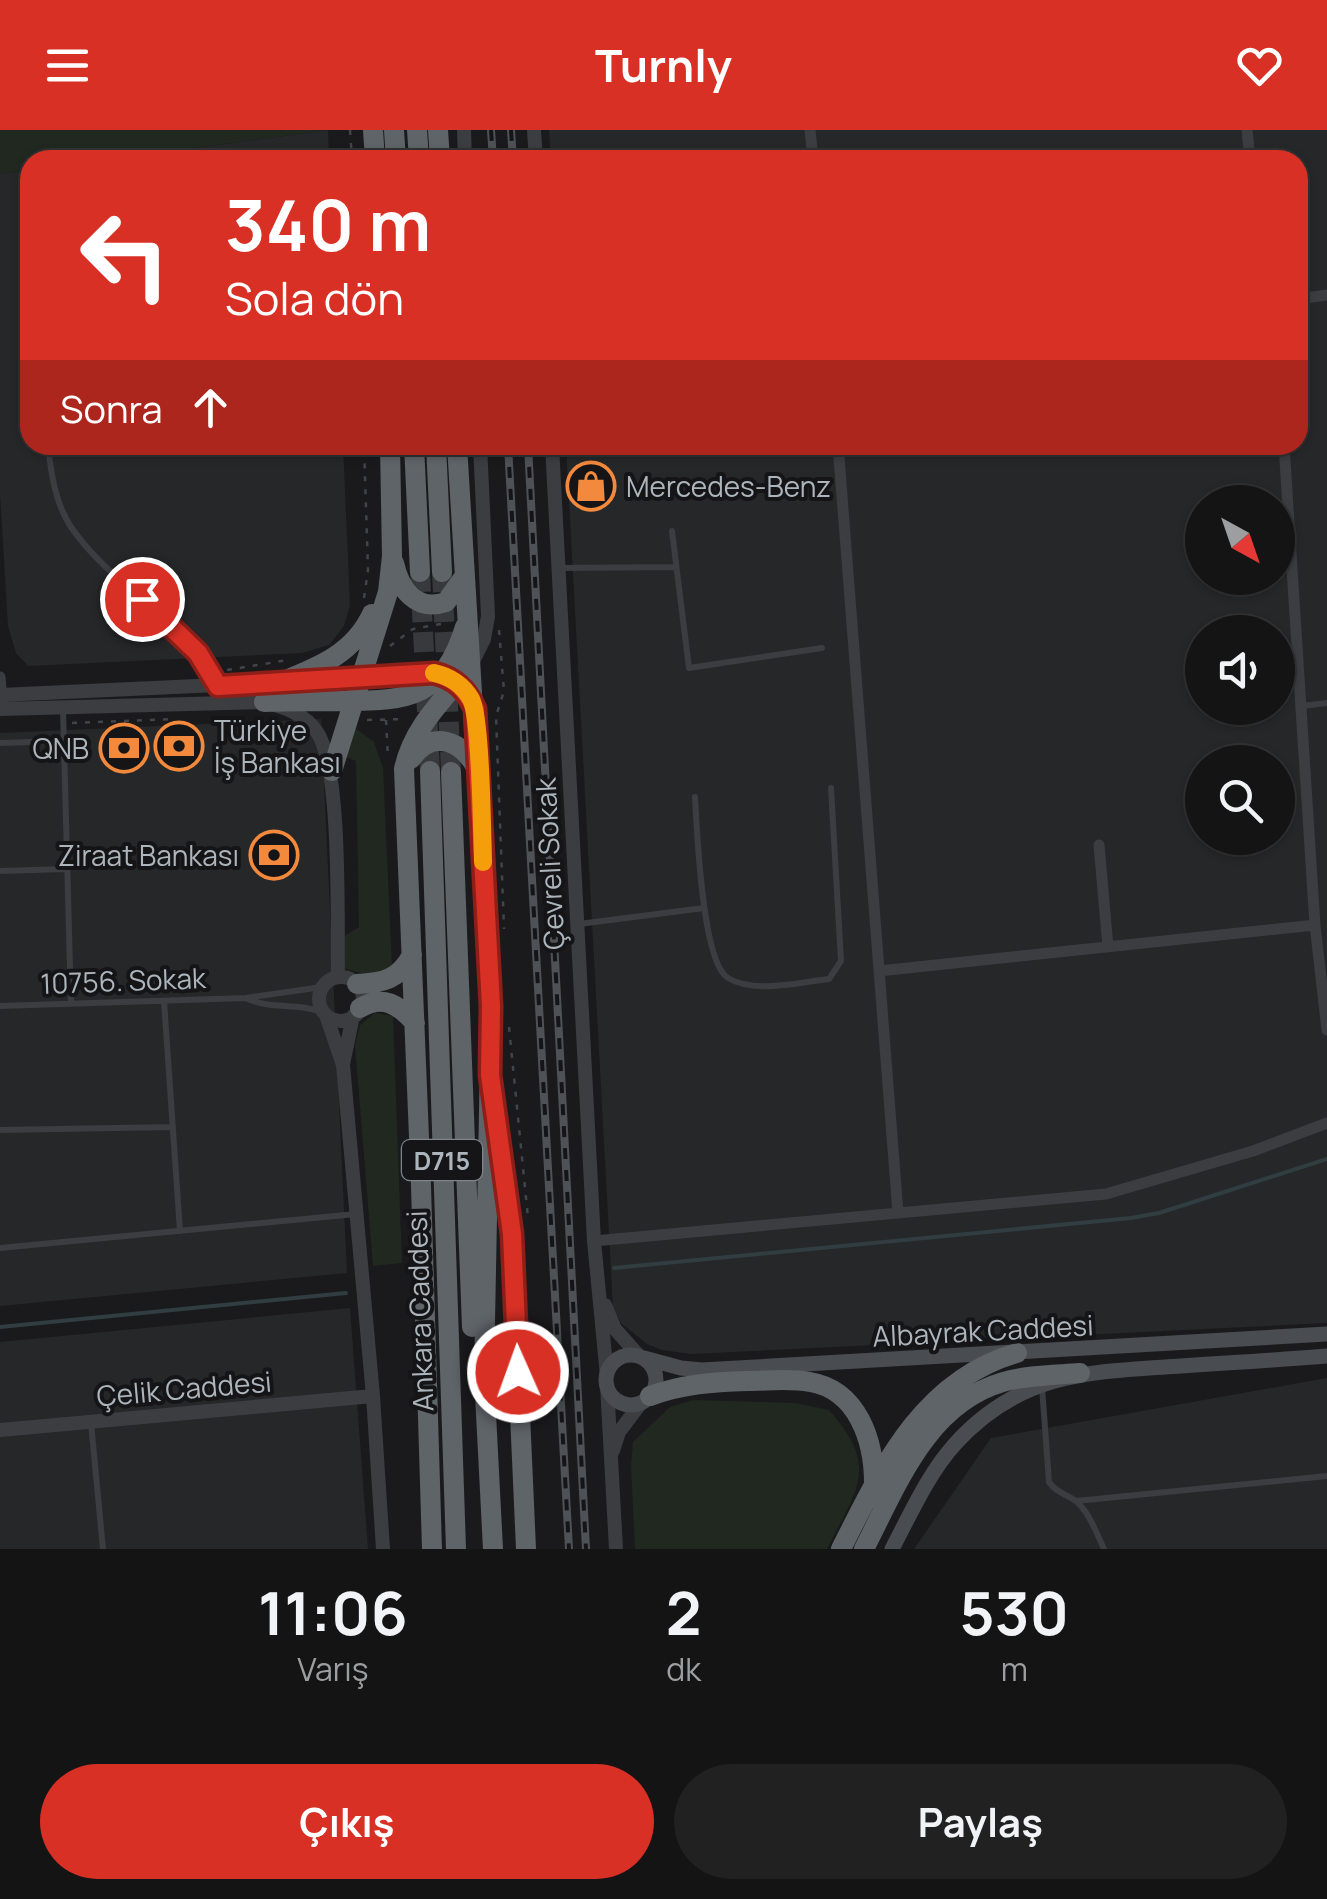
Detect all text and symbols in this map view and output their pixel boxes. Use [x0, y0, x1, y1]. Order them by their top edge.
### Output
text: Turnly [595, 34, 732, 96]
icon: menu [40, 38, 95, 93]
icon: heart [1232, 38, 1287, 93]
text: 340 m [225, 176, 431, 272]
icon: left [60, 190, 190, 320]
text: Sola dön [225, 267, 404, 329]
icon: ahead [183, 380, 238, 435]
text: Sonra [60, 382, 163, 434]
shop icon: Mercedes-Benz [565, 460, 617, 512]
place label: Mercedes-Benz [626, 467, 831, 505]
north arrow [1185, 485, 1295, 595]
map controls [1185, 485, 1295, 855]
pin [100, 557, 185, 642]
icon: arrive [115, 572, 170, 627]
button: sound [1185, 615, 1295, 725]
place label: Türkiye İş Bankası [214, 711, 341, 781]
bank icon: Türkiye İş Bankası [153, 720, 205, 772]
bank icon: QNB [98, 722, 150, 774]
place label: QNB [32, 729, 89, 767]
button: search [1185, 745, 1295, 855]
street label: Çevreli Sokak [525, 776, 572, 951]
bank icon: Ziraat Bankası [248, 829, 300, 881]
place label: Ziraat Bankası [58, 836, 239, 874]
street label: 10756. Sokak [40, 958, 207, 1002]
road number: D715 [402, 1140, 482, 1180]
street label: Ankara Caddesi [397, 1210, 441, 1412]
street label: Albayrak Caddesi [872, 1305, 1094, 1355]
position arrow [466, 1320, 570, 1424]
street label: Çelik Caddesi [95, 1361, 273, 1415]
text: 11:06 [258, 1571, 408, 1653]
text: 2 [666, 1571, 702, 1653]
text: 530 [959, 1571, 1069, 1653]
text: Varış [297, 1647, 369, 1691]
text: dk [666, 1647, 701, 1691]
text: m [1001, 1647, 1028, 1691]
button: Çıkış [40, 1764, 654, 1879]
button: Paylaş [674, 1764, 1287, 1879]

